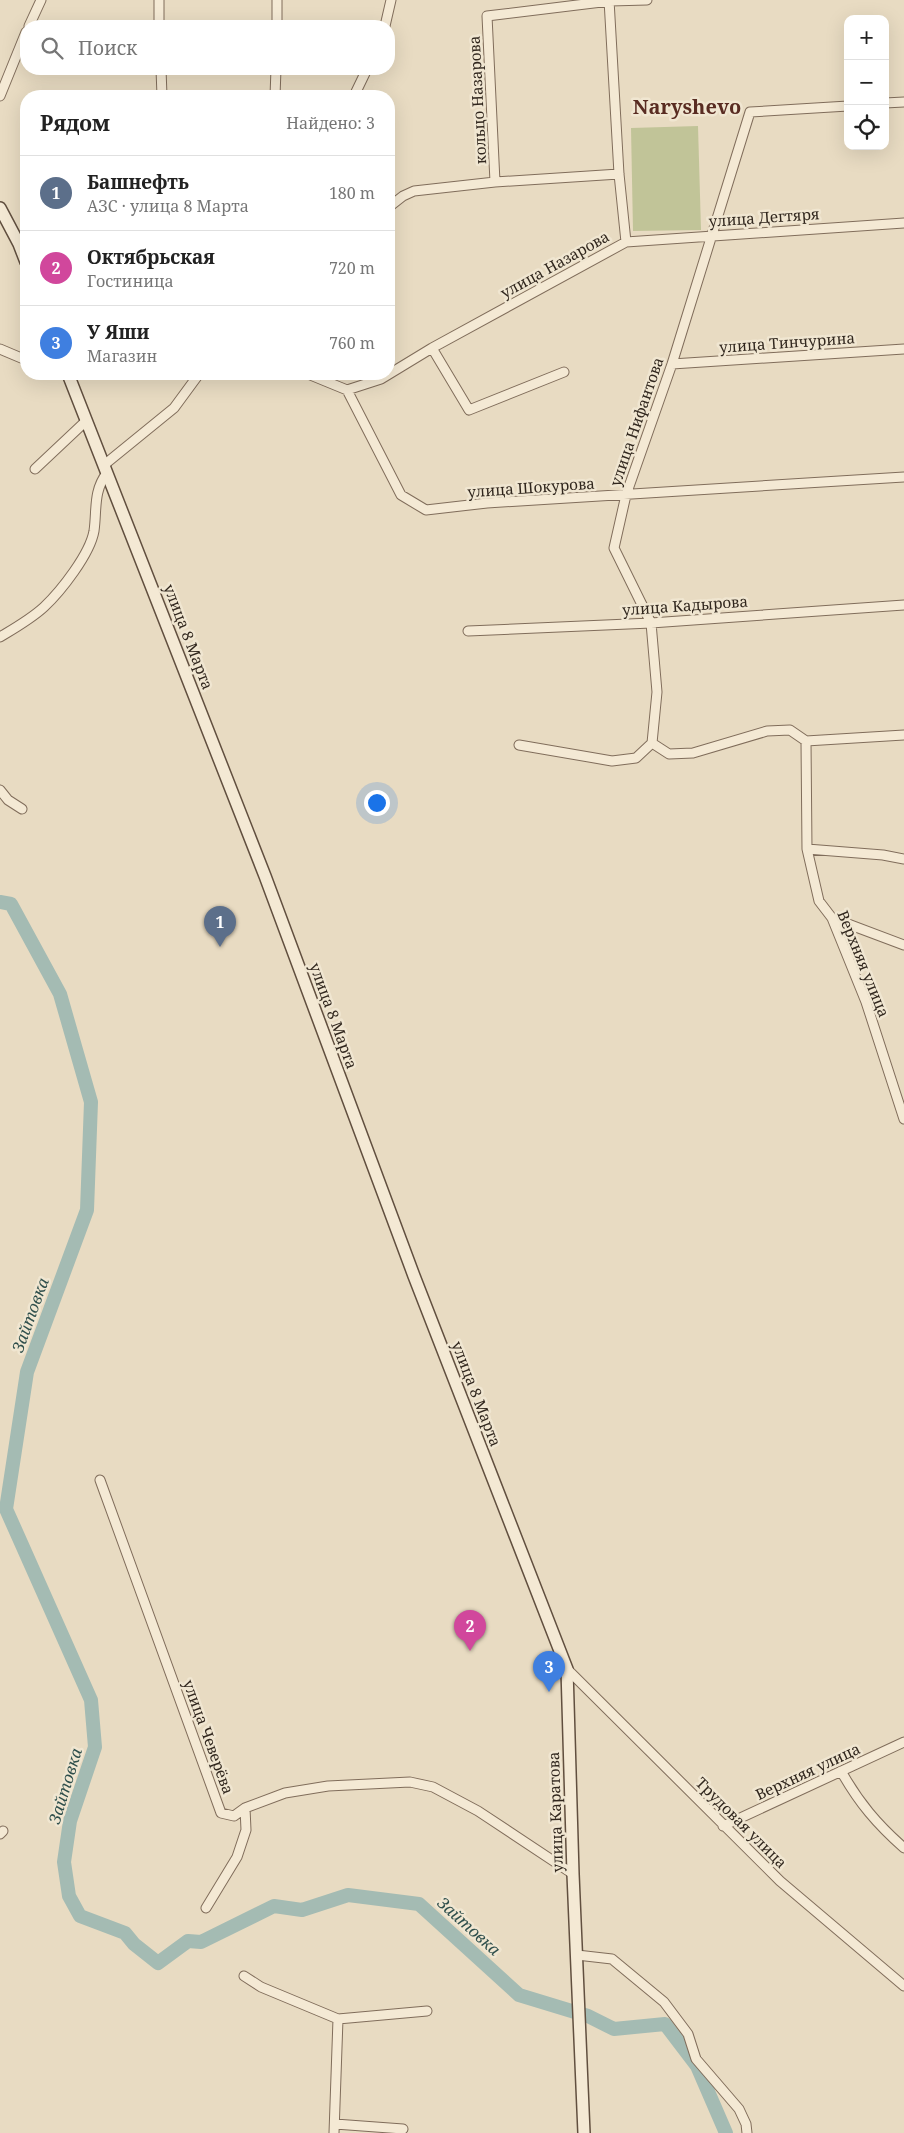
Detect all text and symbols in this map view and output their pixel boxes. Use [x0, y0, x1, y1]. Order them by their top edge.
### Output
map controls [844, 15, 889, 150]
button: + [844, 15, 889, 60]
search box [20, 20, 395, 75]
icon: search [38, 34, 66, 62]
text: Поиск [78, 35, 137, 61]
street label: кольцо Назарова [464, 35, 490, 165]
button: − [844, 60, 889, 105]
district label: Naryshevo [633, 93, 741, 120]
button: locate [844, 105, 889, 150]
text: Рядом [40, 109, 110, 137]
text: Найдено: 3 [286, 112, 375, 134]
text: Башнефть [87, 169, 189, 195]
text: 1 [51, 182, 61, 204]
text: 180 m [329, 182, 375, 204]
text: АЗС · улица 8 Марта [87, 195, 249, 217]
street label: улица Дегтяря [708, 203, 820, 231]
street label: улица Назарова [497, 226, 612, 302]
text: Октябрьская [87, 244, 215, 270]
text: 2 [51, 257, 61, 279]
text: 720 m [329, 257, 375, 279]
text: Гостиница [87, 270, 174, 292]
text: У Яши [87, 319, 149, 345]
street label: улица Тинчурина [718, 327, 855, 357]
text: 3 [51, 332, 61, 354]
text: 760 m [329, 332, 375, 354]
text: Магазин [87, 345, 157, 367]
street label: улица Нифантова [605, 354, 668, 489]
street label: улица Шокурова [467, 473, 595, 501]
street label: улица 8 Марта [160, 581, 218, 692]
street label: улица Кадырова [621, 591, 748, 619]
your location [364, 790, 390, 816]
pin: 1 [204, 906, 236, 947]
street label: Верхняя улица [833, 907, 894, 1020]
street label: улица 8 Марта [305, 960, 362, 1071]
water label: Зайтовка [6, 1274, 54, 1356]
street label: улица 8 Марта [448, 1338, 506, 1449]
pin: 2 [454, 1610, 486, 1651]
pin: 3 [533, 1651, 565, 1692]
street label: улица Чеверёва [179, 1677, 239, 1797]
street label: Верхняя улица [752, 1738, 863, 1804]
water label: Зайтовка [43, 1745, 87, 1827]
street label: улица Каратова [543, 1751, 567, 1873]
street label: Трудовая улица [692, 1772, 792, 1872]
water label: Зайтовка [433, 1892, 505, 1960]

